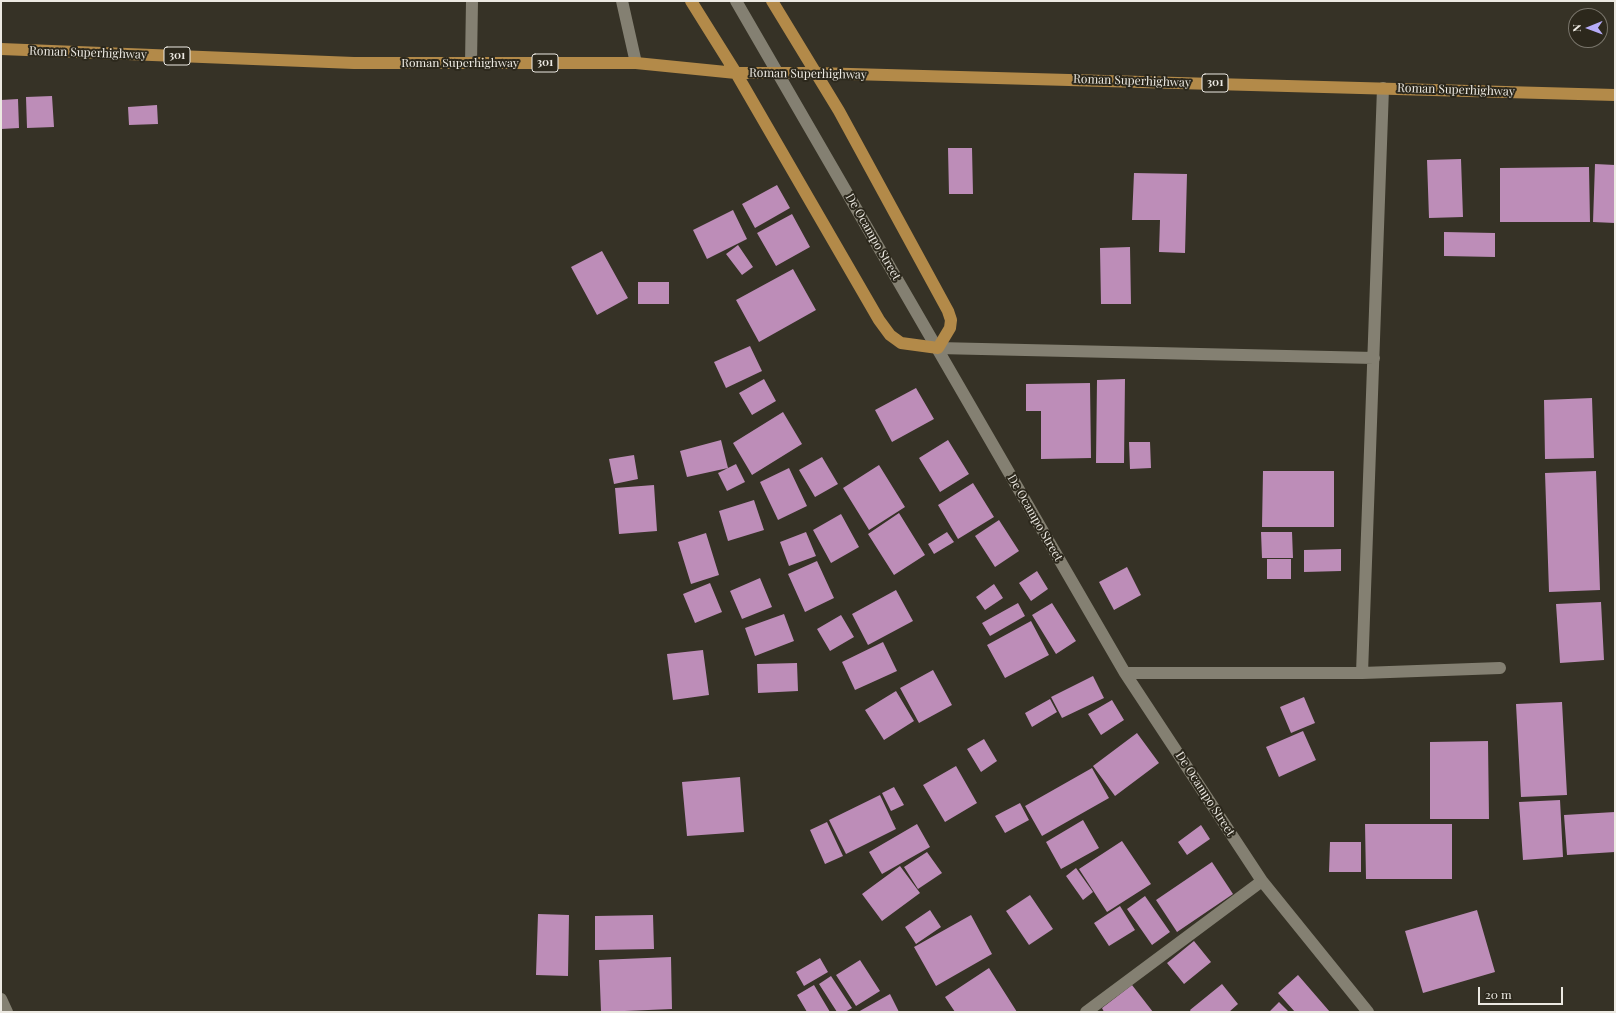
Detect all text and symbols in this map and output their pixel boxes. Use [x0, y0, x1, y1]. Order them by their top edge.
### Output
north arrow [1568, 8, 1608, 48]
text: N [1569, 24, 1584, 32]
street label: Roman Superhighway [29, 44, 147, 62]
road number: 301 [164, 47, 190, 65]
road number: 301 [532, 54, 558, 72]
street label: Roman Superhighway [401, 56, 519, 70]
street label: Roman Superhighway [749, 66, 867, 82]
street label: Roman Superhighway [1073, 72, 1191, 90]
road number: 301 [1202, 74, 1228, 92]
street label: Roman Superhighway [1397, 81, 1515, 99]
street label: De Ocampo Street [842, 191, 904, 283]
street label: De Ocampo Street [1004, 472, 1066, 564]
street label: De Ocampo Street [1172, 749, 1238, 839]
scale bar [1480, 979, 1565, 1005]
text: 20 m [1485, 986, 1512, 1002]

